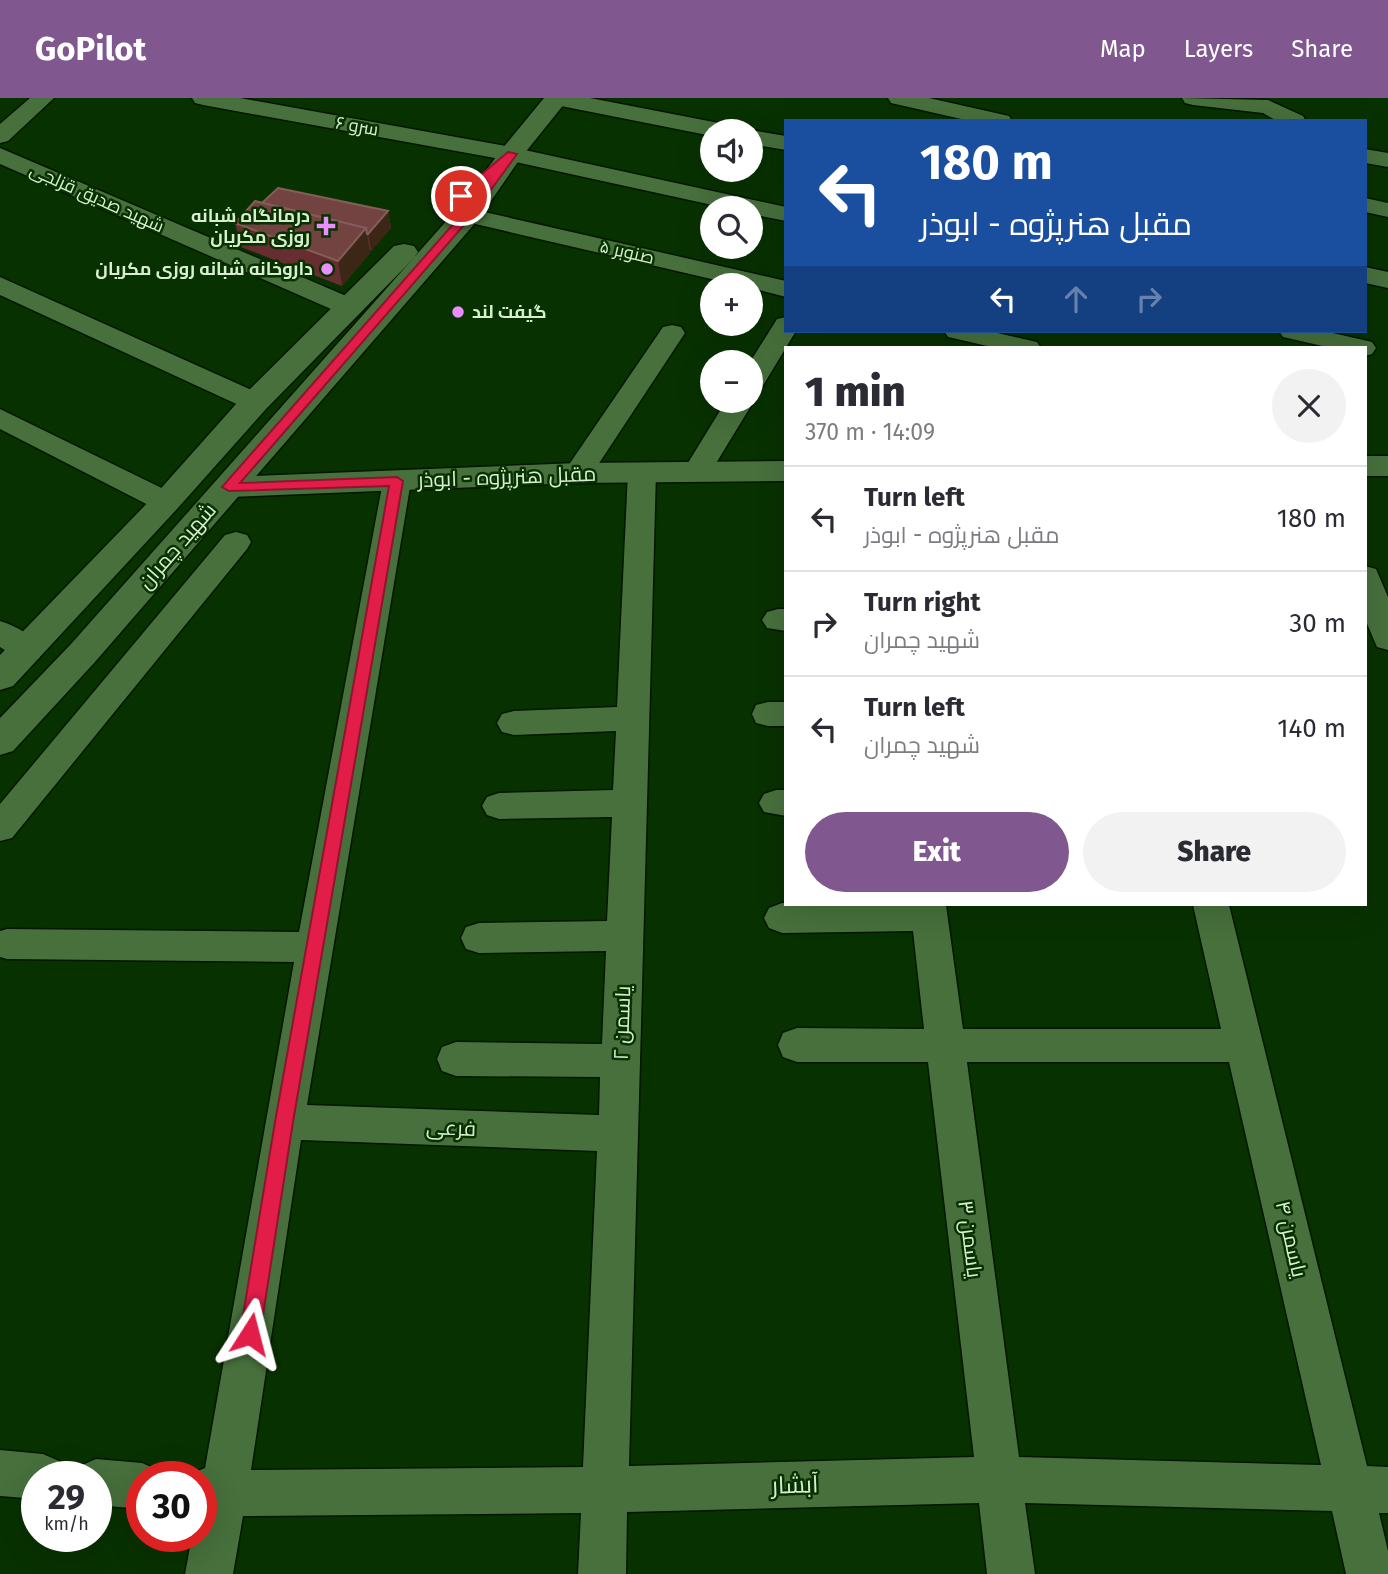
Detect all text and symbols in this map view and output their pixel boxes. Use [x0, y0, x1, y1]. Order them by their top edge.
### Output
text: GoPilot [35, 29, 146, 69]
text: Map [1100, 35, 1146, 63]
text: Layers [1184, 35, 1253, 63]
text: Share [1291, 35, 1353, 63]
street label: سرو ۶ [334, 111, 380, 141]
map controls [700, 119, 763, 413]
button: sound [700, 119, 763, 182]
text: 180 m [920, 133, 1053, 192]
icon: left [805, 147, 896, 238]
street label: شهید صدیق قزلجی [26, 159, 168, 238]
pin [431, 166, 491, 226]
icon: arrive [442, 177, 480, 215]
button: search [700, 196, 763, 259]
place label: درمانگاه شبانه روزی مکریان [191, 205, 310, 248]
text: مقبل هنرپژوه - ابوذر [920, 205, 1192, 243]
marker: درمانگاه شبانه روزی مکریان [316, 216, 336, 236]
street label: صنوبر ۵ [598, 235, 656, 269]
place label: داروخانه شبانه روزی مکریان [95, 258, 313, 280]
marker: داروخانه شبانه روزی مکریان [319, 261, 335, 277]
button: + [700, 273, 763, 336]
icon: left [984, 280, 1022, 318]
icon: ahead [1057, 280, 1095, 318]
icon: right [1130, 280, 1168, 318]
place label: گیفت لند [472, 301, 547, 323]
marker: گیفت لند [450, 304, 466, 320]
button: − [700, 350, 763, 413]
text: 1 min [805, 367, 906, 417]
button: close [1272, 369, 1346, 443]
text: 370 m · 14:09 [805, 418, 935, 446]
street label: مقبل هنرپژوه - ابوذر [416, 461, 597, 494]
text: Turn left [864, 482, 965, 513]
street label: شهید چمران [132, 497, 222, 595]
icon: left [805, 500, 843, 538]
text: 180 m [1277, 503, 1346, 534]
text: مقبل هنرپژوه - ابوذر [864, 521, 1059, 549]
text: Turn right [864, 587, 981, 618]
icon: right [805, 605, 843, 643]
text: 30 m [1289, 608, 1346, 639]
text: شهید چمران [864, 626, 980, 654]
text: Turn left [864, 692, 965, 723]
icon: left [805, 710, 843, 748]
text: 140 m [1277, 713, 1346, 744]
text: شهید چمران [864, 731, 980, 759]
button: Exit [805, 812, 1069, 892]
button: Share [1083, 812, 1346, 892]
street label: یاسمن ۲ [608, 985, 636, 1061]
street label: فرعی [426, 1114, 476, 1142]
street label: یاسمن ۴ [1270, 1198, 1312, 1280]
street label: یاسمن ۳ [952, 1199, 988, 1280]
position arrow [213, 1297, 287, 1371]
speed limit sign: 30 [126, 1461, 217, 1552]
street label: آبشار [769, 1470, 819, 1500]
text: 29 [48, 1476, 85, 1518]
text: km/h [44, 1513, 89, 1535]

